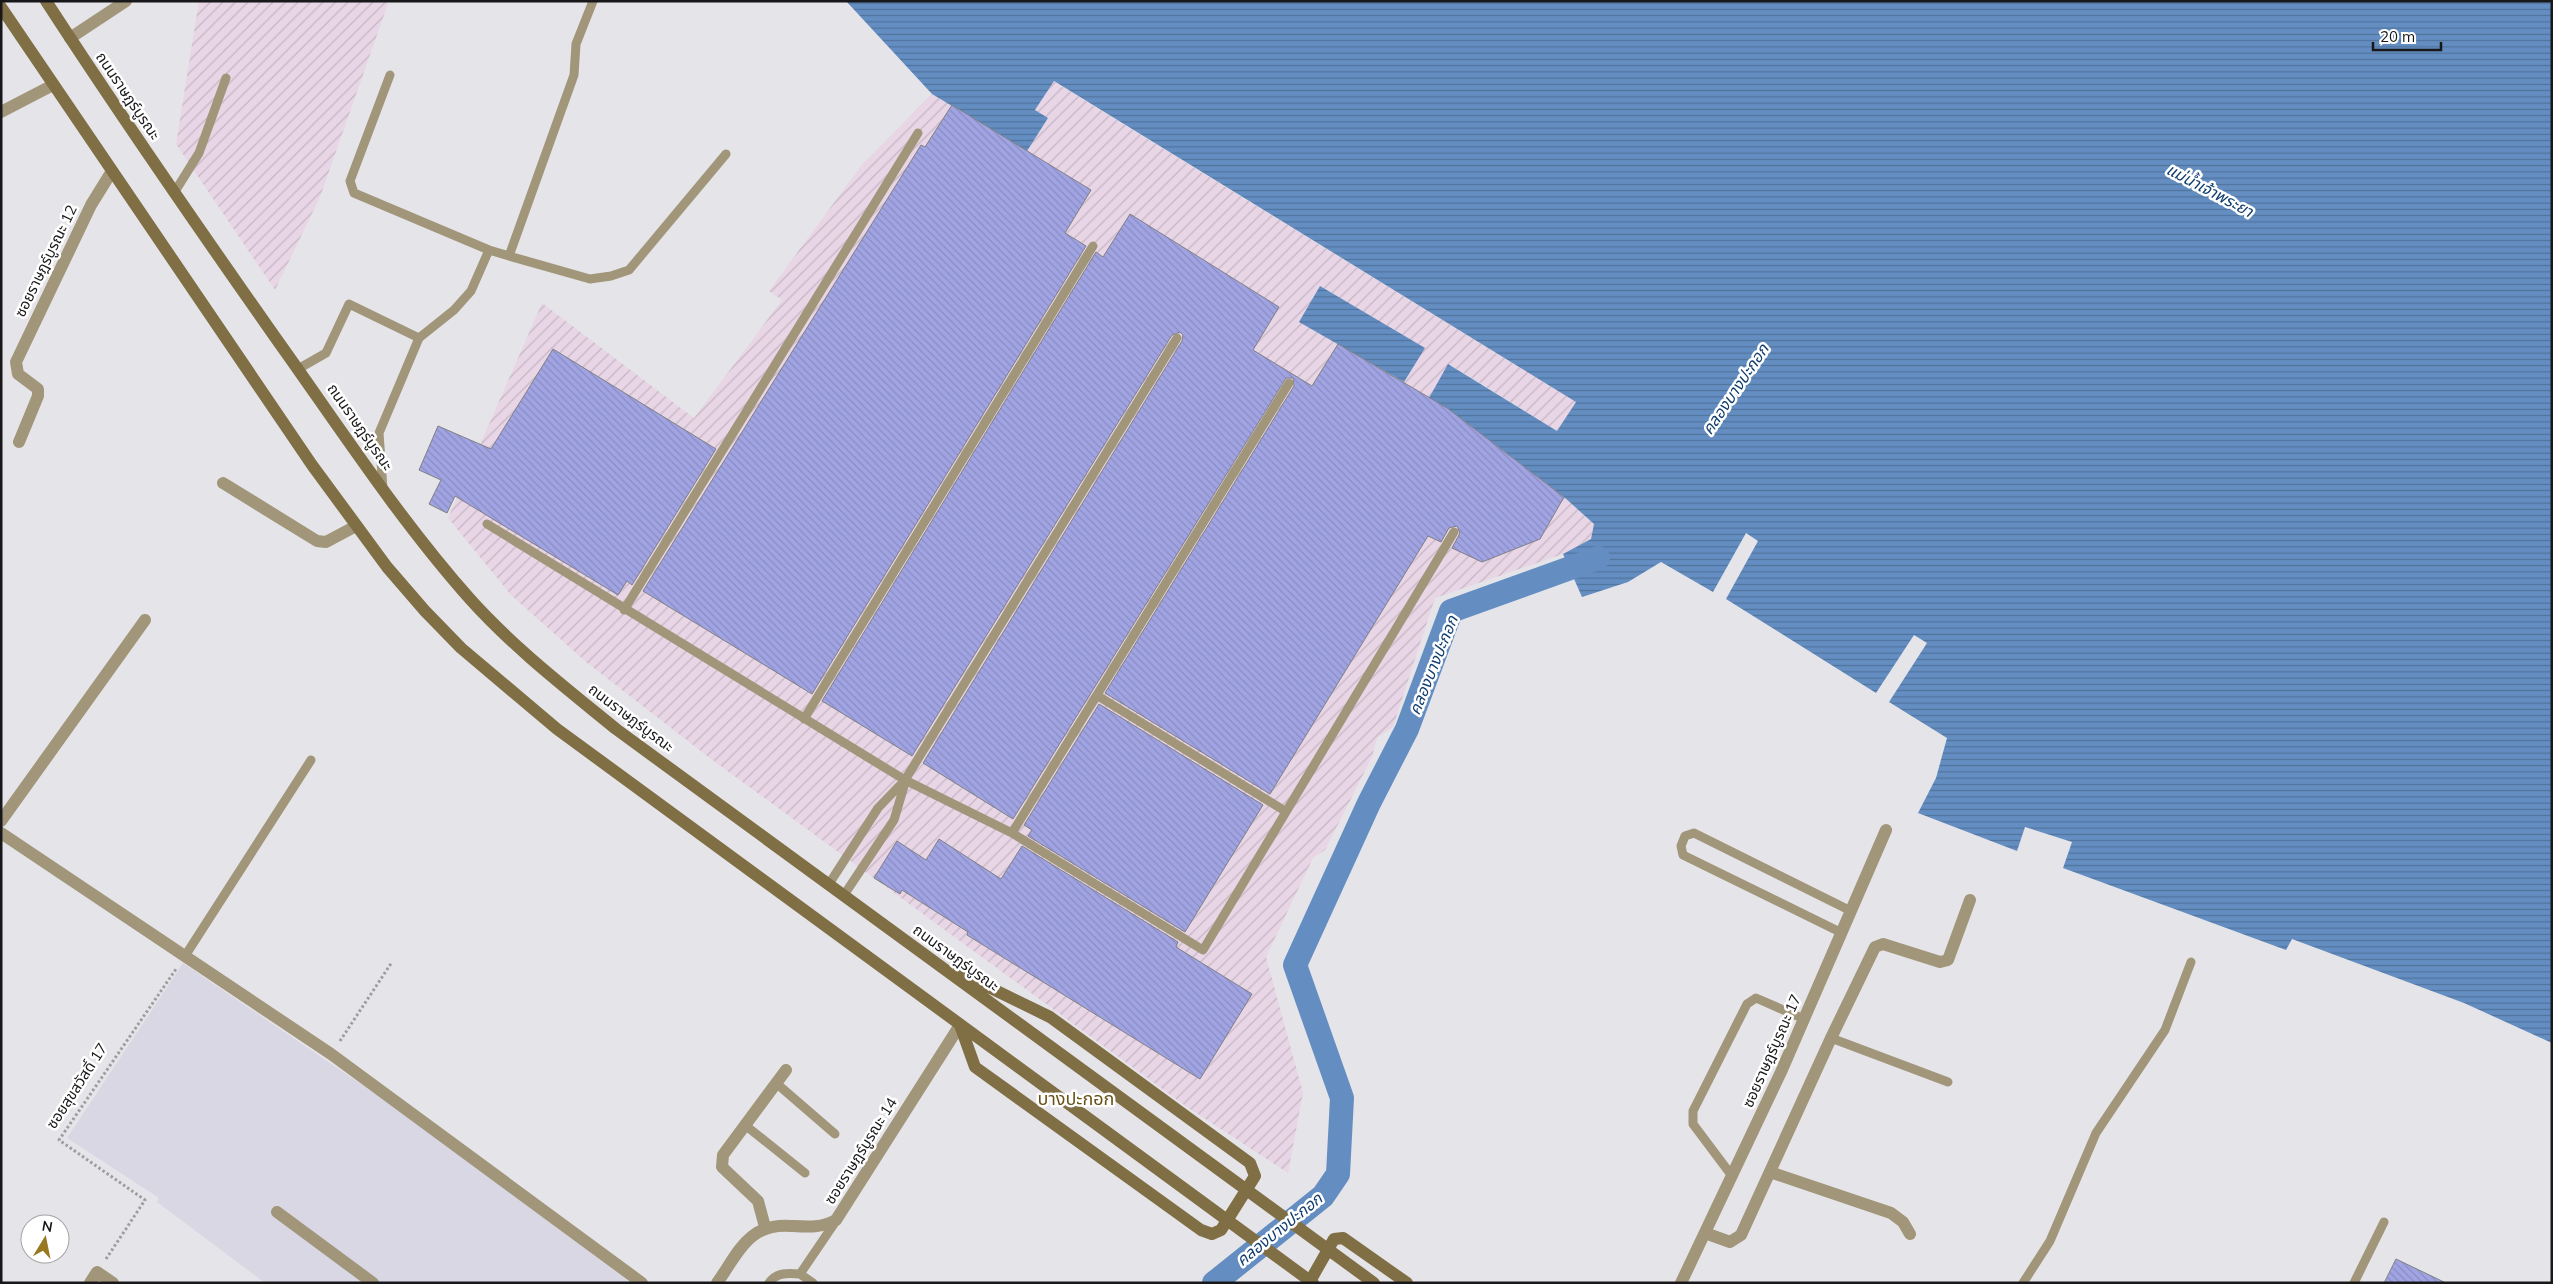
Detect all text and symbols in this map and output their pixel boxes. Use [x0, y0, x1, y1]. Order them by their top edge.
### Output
scale bar [2373, 20, 2440, 52]
text: 20 m [2380, 27, 2415, 46]
street label: ถนนราษฎร์บูรณะ [92, 48, 165, 143]
water label: แม่น้ำเจ้าพระยา [2163, 158, 2258, 222]
street label: ซอยราษฎร์บูรณะ 12 [10, 202, 81, 320]
water label: คลองบางปะกอก [1697, 339, 1773, 438]
street label: ถนนราษฎร์บูรณะ [323, 380, 397, 474]
water label: คลองบางปะกอก [1404, 611, 1462, 717]
street label: ถนนราษฎร์บูรณะ [585, 679, 678, 756]
street label: ถนนราษฎร์บูรณะ [909, 920, 1003, 995]
street label: ซอยราษฎร์บูรณะ 17 [1738, 991, 1805, 1111]
street label: ซอยสุขสวัสดิ์ 17 [42, 1039, 111, 1132]
district label: บางปะกอก [1038, 1087, 1114, 1110]
street label: ซอยราษฎร์บูรณะ 14 [820, 1094, 901, 1208]
water label: คลองบางปะกอก [1232, 1187, 1327, 1270]
north arrow [20, 1214, 70, 1264]
text: N [40, 1216, 54, 1236]

